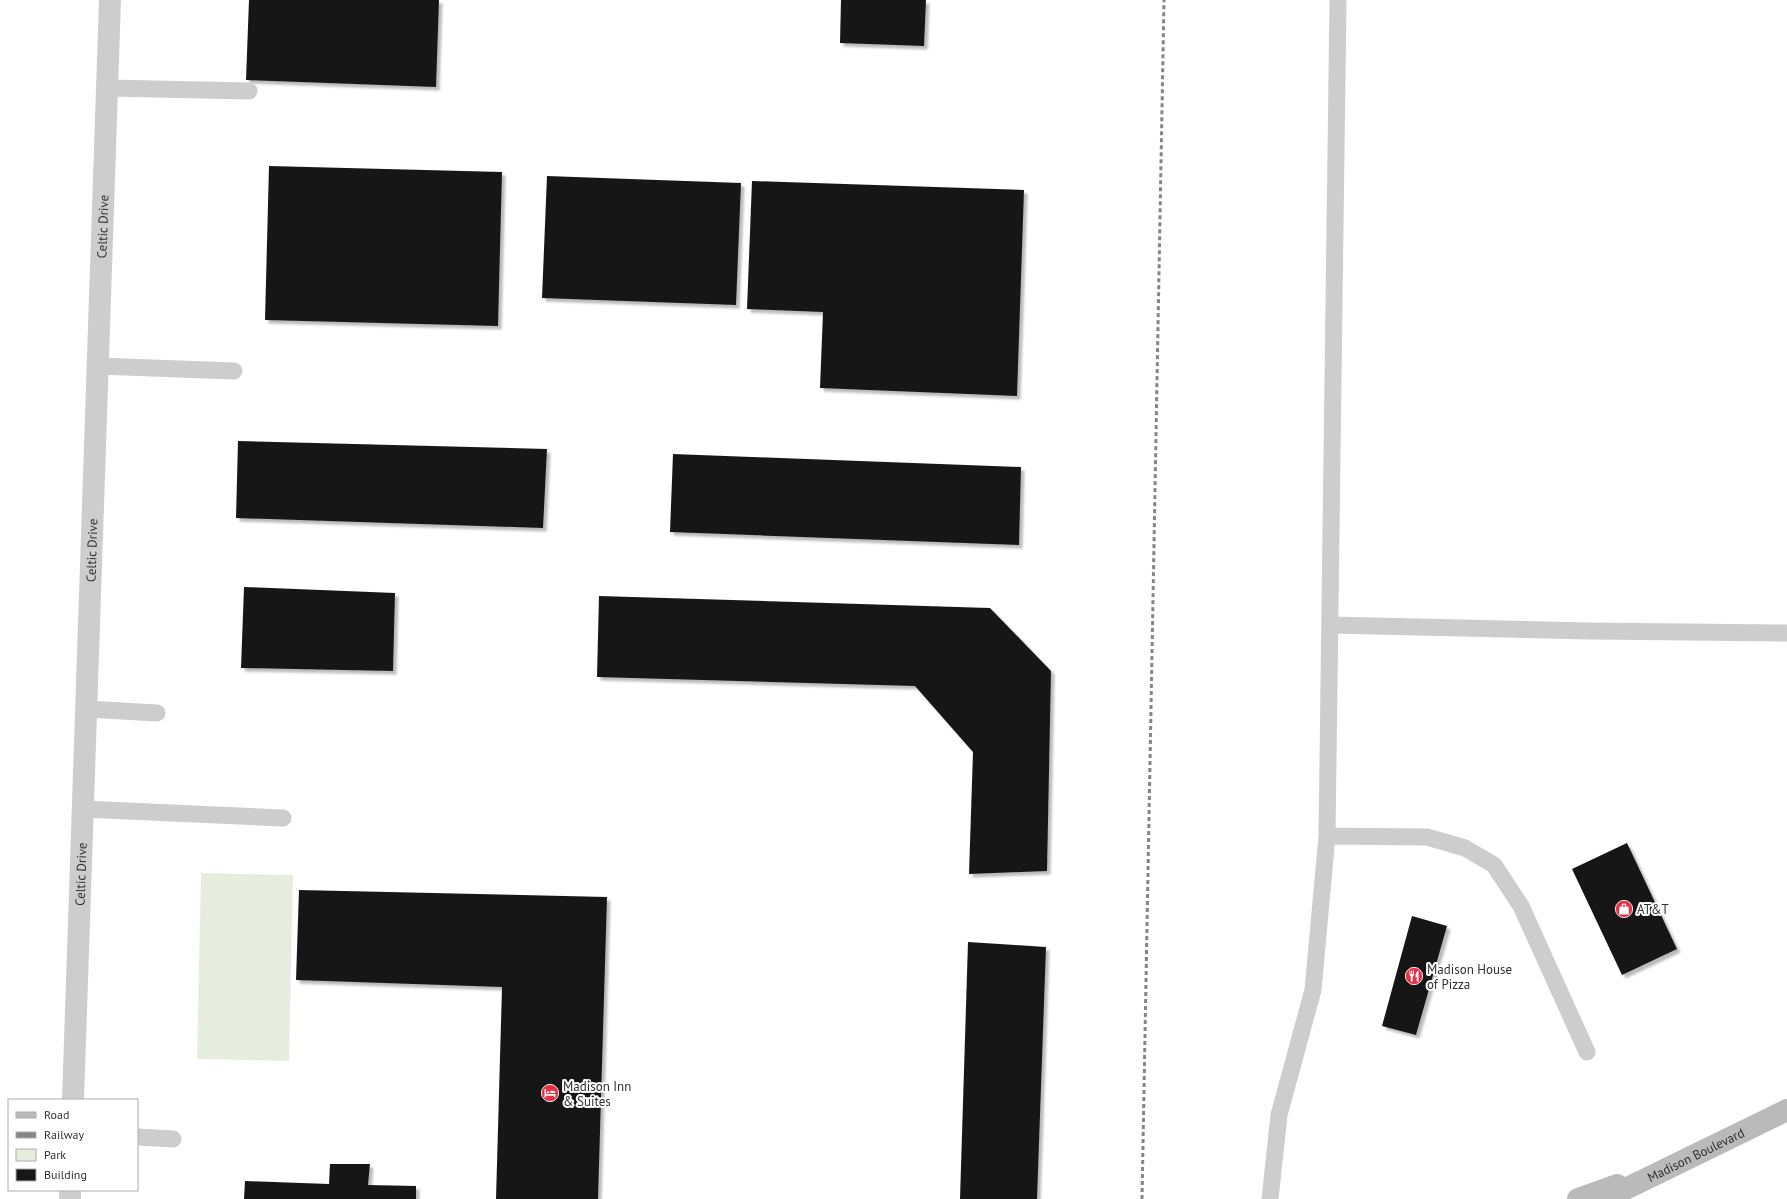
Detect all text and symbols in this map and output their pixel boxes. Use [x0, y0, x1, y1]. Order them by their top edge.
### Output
street label: Celtic Drive [93, 194, 112, 259]
street label: Celtic Drive [82, 518, 101, 582]
street label: Celtic Drive [71, 842, 90, 906]
shop icon: AT&T [1614, 899, 1634, 919]
place label: AT&T [1637, 901, 1669, 918]
place label: Madison House of Pizza [1427, 961, 1512, 993]
restaurant icon: Madison House of Pizza [1404, 966, 1424, 986]
place label: Madison Inn & Suites [563, 1078, 631, 1110]
hotel icon: Madison Inn & Suites [540, 1083, 560, 1103]
legend [8, 1099, 138, 1191]
text: Road [44, 1107, 69, 1122]
street label: Madison Boulevard [1644, 1124, 1747, 1186]
text: Railway [44, 1127, 84, 1142]
text: Park [44, 1147, 66, 1162]
text: Building [44, 1167, 87, 1182]

